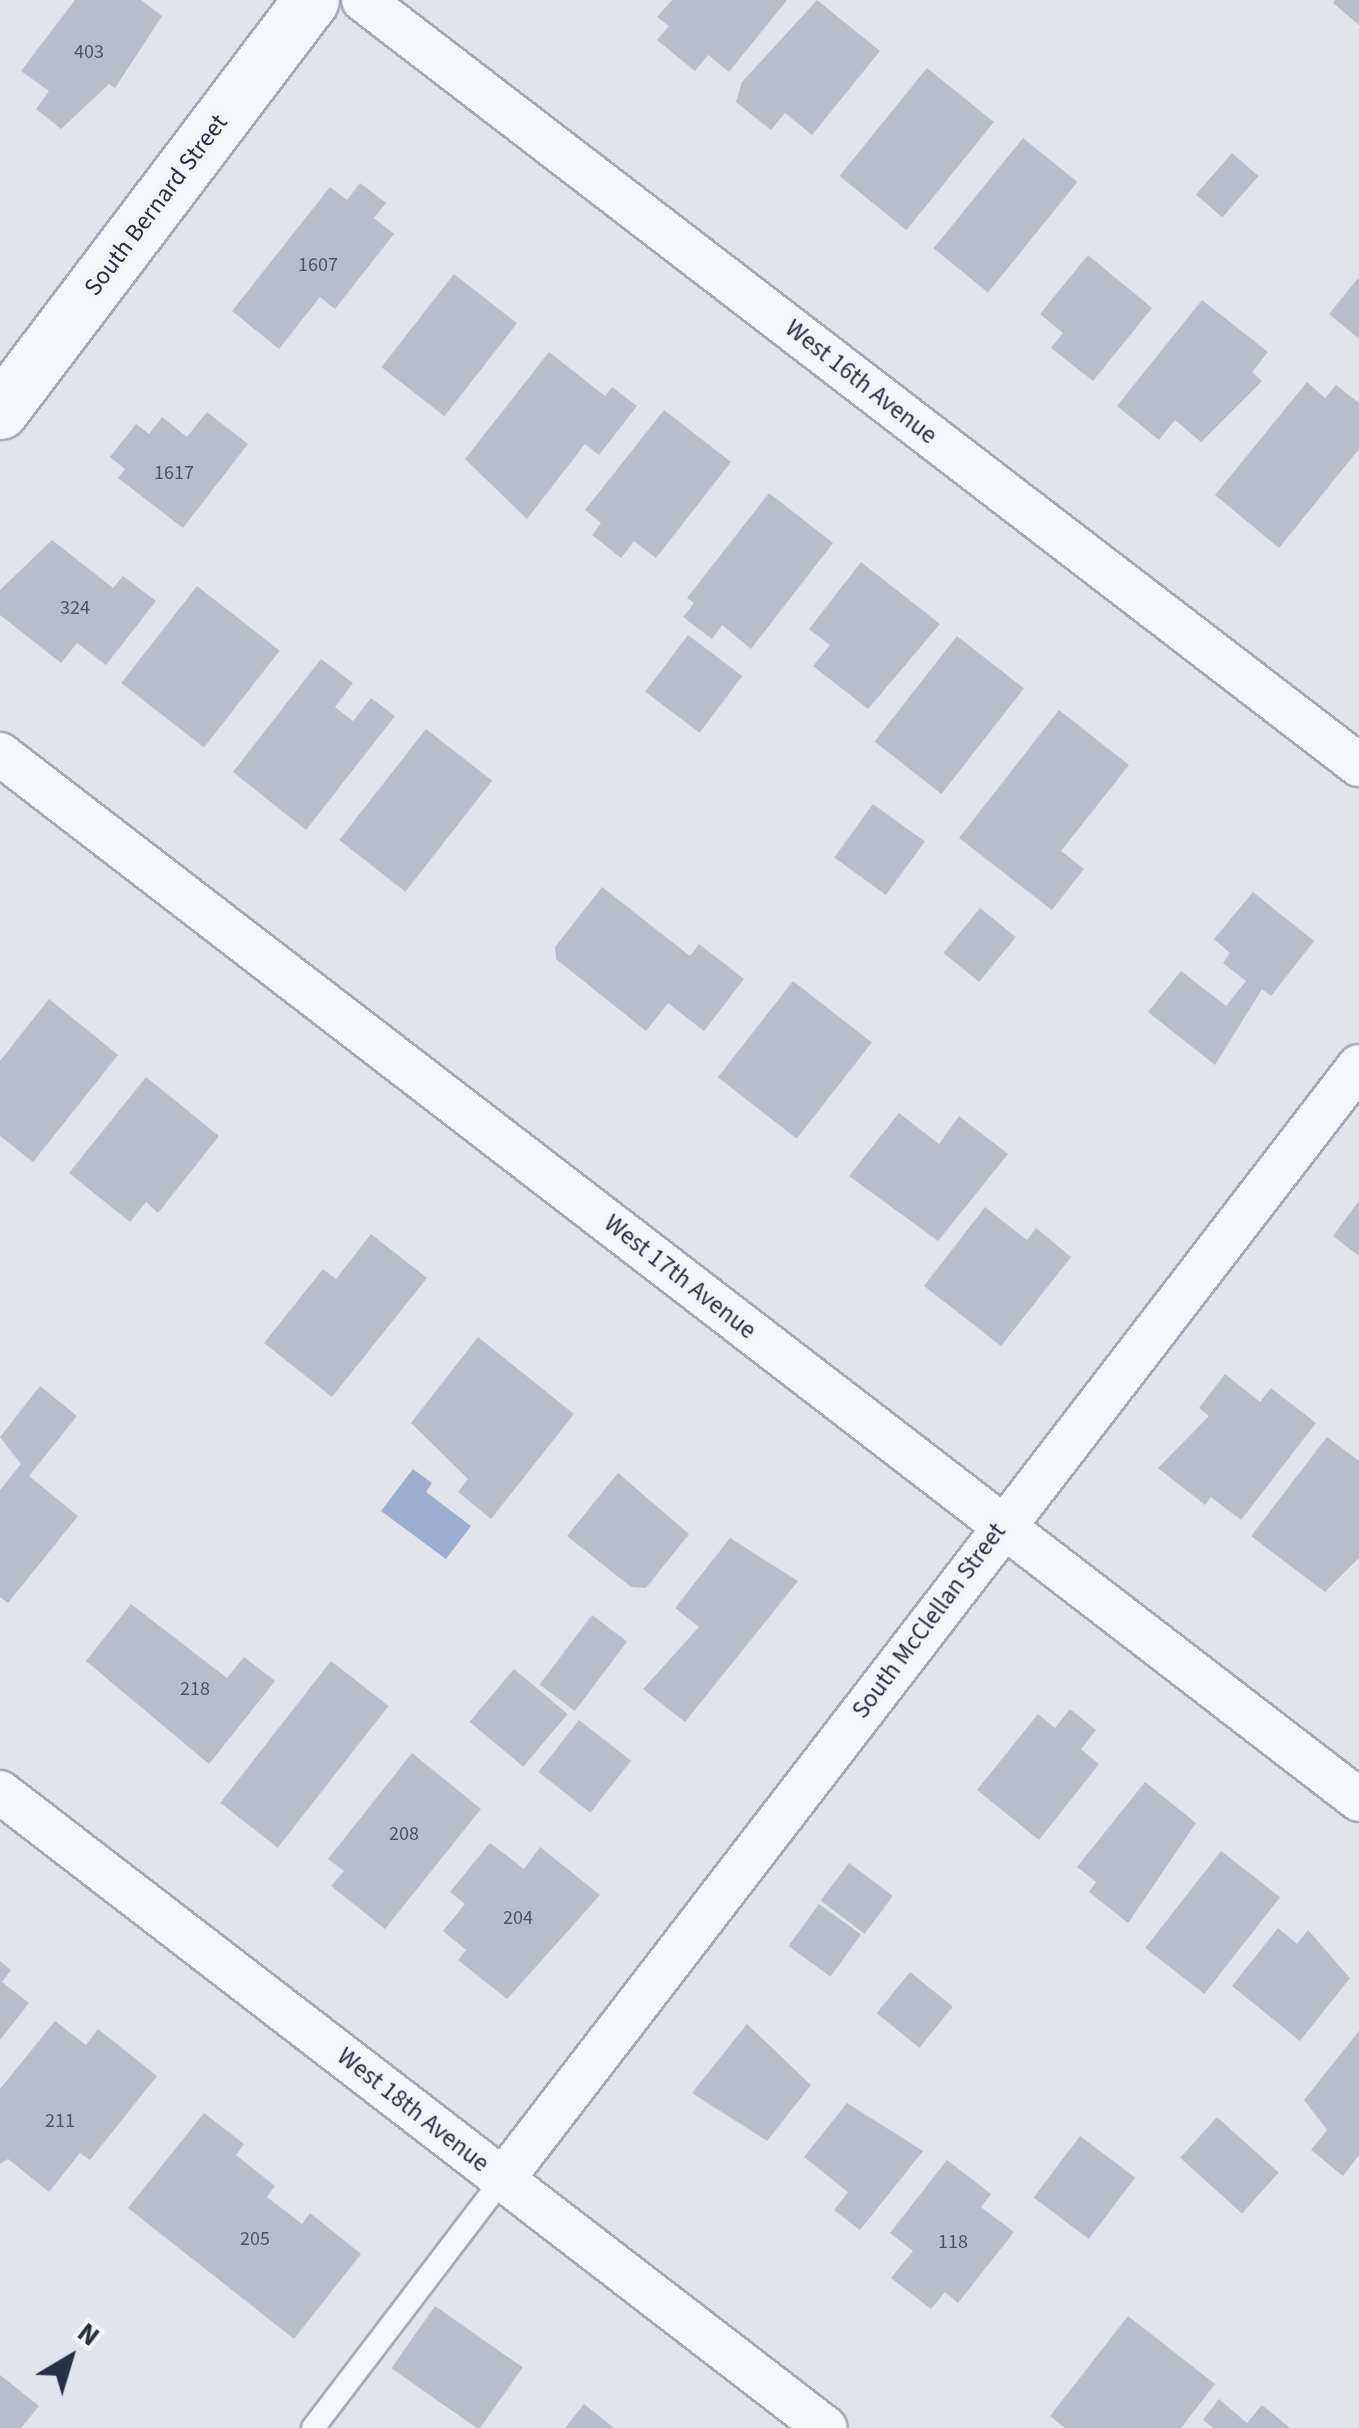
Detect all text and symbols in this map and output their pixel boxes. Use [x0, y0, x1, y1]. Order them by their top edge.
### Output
house number: 403 [74, 40, 104, 64]
street label: South Bernard Street [78, 108, 234, 302]
house number: 1607 [298, 253, 338, 277]
street label: West 16th Avenue [779, 313, 943, 451]
house number: 1617 [154, 461, 194, 485]
house number: 324 [60, 596, 90, 620]
street label: West 17th Avenue [598, 1208, 762, 1346]
street label: South McClellan Street [846, 1517, 1012, 1725]
house number: 218 [180, 1677, 210, 1701]
house number: 208 [389, 1822, 419, 1846]
house number: 204 [503, 1906, 533, 1930]
street label: West 18th Avenue [331, 2041, 495, 2179]
house number: 211 [45, 2109, 75, 2133]
house number: 205 [240, 2227, 270, 2251]
house number: 118 [938, 2230, 968, 2254]
north arrow [20, 2308, 120, 2408]
text: N [69, 2313, 108, 2356]

